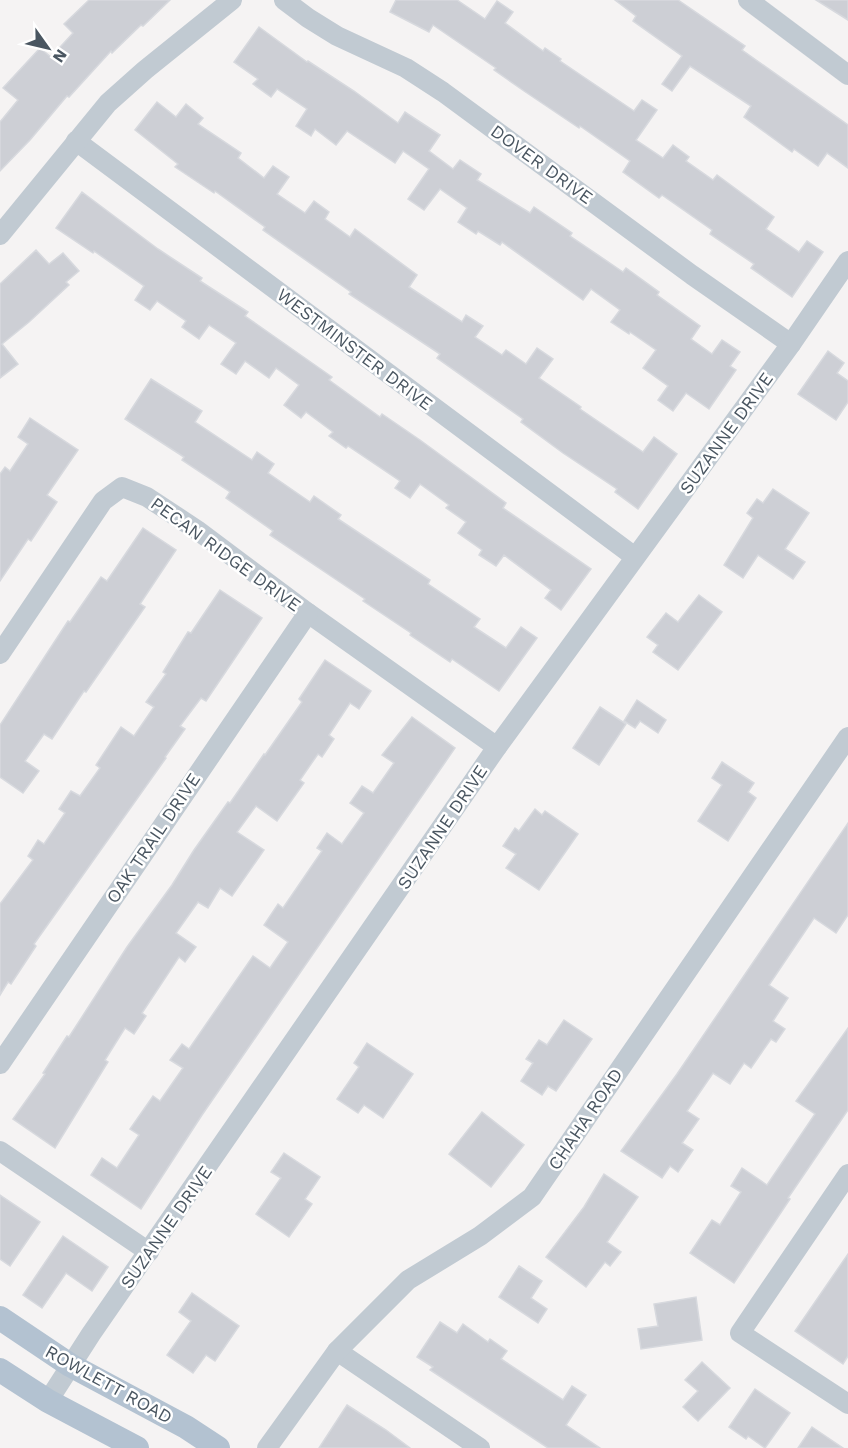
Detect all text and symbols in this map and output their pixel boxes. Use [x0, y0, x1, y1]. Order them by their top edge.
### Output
north arrow [18, 18, 78, 78]
text: N [49, 46, 71, 66]
street label: DOVER DRIVE [487, 120, 597, 208]
street label: WESTMINSTER DRIVE [273, 284, 437, 414]
street label: SUZANNE DRIVE [675, 368, 777, 498]
street label: PECAN RIDGE DRIVE [147, 493, 305, 615]
street label: SUZANNE DRIVE [393, 761, 491, 893]
street label: OAK TRAIL DRIVE [102, 769, 204, 907]
street label: CHAHA ROAD [543, 1064, 627, 1174]
street label: SUZANNE DRIVE [116, 1162, 216, 1292]
street label: ROWLETT ROAD [42, 1340, 176, 1428]

